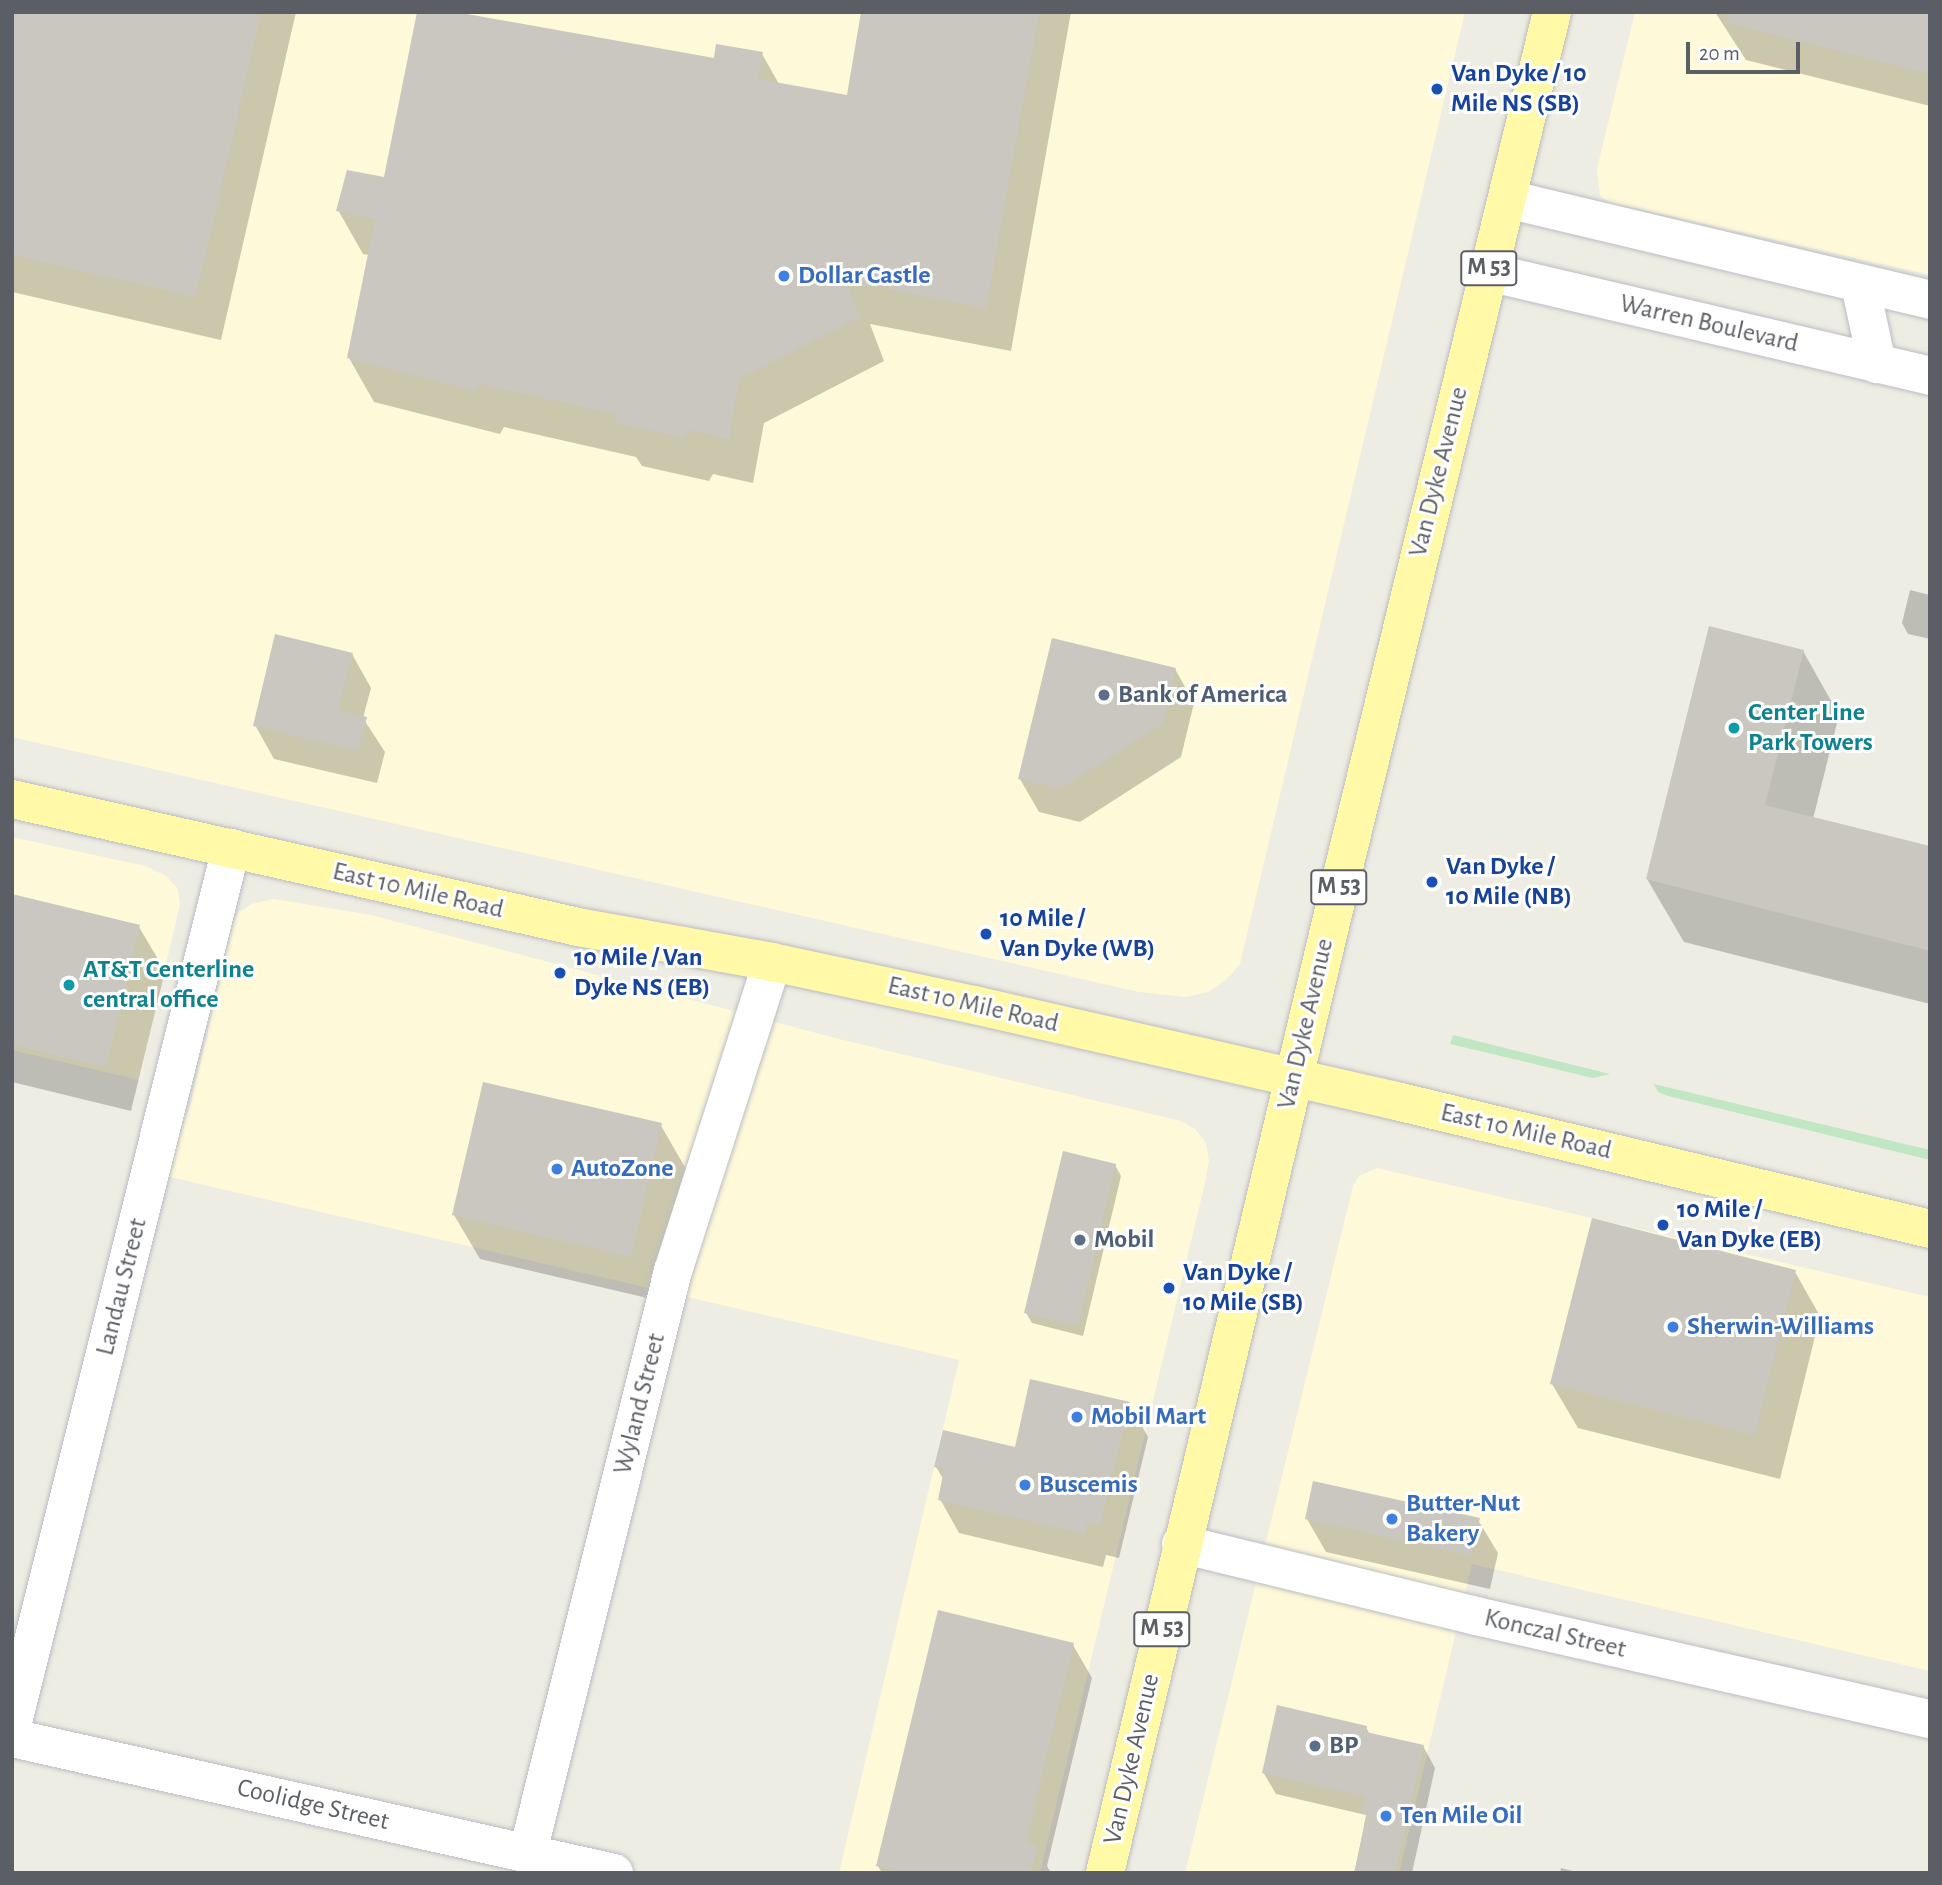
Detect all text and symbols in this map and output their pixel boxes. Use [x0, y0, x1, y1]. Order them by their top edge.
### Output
scale bar [1690, 28, 1804, 72]
text: 20 m [1699, 43, 1740, 64]
place label: Van Dyke / 10 Mile NS (SB) [1451, 58, 1587, 119]
marker: Van Dyke / 10 Mile NS (SB) [1429, 81, 1445, 97]
road number: M 53 [1459, 247, 1519, 288]
place label: Dollar Castle [798, 260, 931, 292]
marker: Dollar Castle [776, 268, 792, 284]
street label: Warren Boulevard [1617, 288, 1801, 360]
street label: Van Dyke Avenue [1403, 384, 1475, 560]
place label: Bank of America [1118, 679, 1288, 711]
marker: Bank of America [1096, 687, 1112, 703]
place label: Center Line Park Towers [1748, 697, 1873, 758]
marker: Center Line Park Towers [1726, 720, 1742, 736]
place label: Van Dyke / 10 Mile (NB) [1446, 851, 1572, 912]
street label: East 10 Mile Road [330, 856, 506, 926]
road number: M 53 [1309, 866, 1369, 908]
marker: Van Dyke / 10 Mile (NB) [1424, 874, 1440, 890]
place label: 10 Mile / Van Dyke (WB) [1000, 903, 1155, 964]
marker: 10 Mile / Van Dyke (WB) [978, 926, 994, 942]
street label: Van Dyke Avenue [1271, 936, 1341, 1112]
place label: 10 Mile / Van Dyke NS (EB) [574, 942, 710, 1004]
place label: AT&T Centerline central office [83, 954, 254, 1016]
marker: 10 Mile / Van Dyke NS (EB) [552, 965, 568, 981]
street label: East 10 Mile Road [885, 970, 1061, 1040]
marker: AT&T Centerline central office [61, 977, 77, 993]
street label: East 10 Mile Road [1438, 1097, 1614, 1167]
place label: AutoZone [571, 1153, 673, 1185]
marker: AutoZone [549, 1161, 565, 1177]
place label: 10 Mile / Van Dyke (EB) [1677, 1194, 1822, 1256]
street label: Landau Street [90, 1215, 154, 1359]
marker: 10 Mile / Van Dyke (EB) [1655, 1217, 1671, 1233]
place label: Mobil [1094, 1224, 1154, 1256]
marker: Mobil [1072, 1232, 1088, 1248]
place label: Van Dyke / 10 Mile (SB) [1183, 1257, 1304, 1318]
marker: Van Dyke / 10 Mile (SB) [1161, 1280, 1177, 1296]
place label: Sherwin-Williams [1687, 1311, 1874, 1343]
marker: Sherwin-Williams [1665, 1319, 1681, 1335]
street label: Wyland Street [607, 1330, 673, 1478]
place label: Mobil Mart [1091, 1401, 1206, 1433]
marker: Mobil Mart [1069, 1409, 1085, 1425]
place label: Buscemis [1039, 1469, 1138, 1501]
marker: Buscemis [1017, 1477, 1033, 1493]
place label: Butter-Nut Bakery [1406, 1488, 1520, 1550]
marker: Butter-Nut Bakery [1384, 1511, 1400, 1527]
street label: Konczal Street [1481, 1603, 1629, 1665]
road number: M 53 [1132, 1609, 1192, 1650]
street label: Van Dyke Avenue [1097, 1671, 1167, 1847]
place label: BP [1329, 1730, 1358, 1762]
marker: BP [1307, 1738, 1323, 1754]
street label: Coolidge Street [234, 1772, 392, 1838]
place label: Ten Mile Oil [1400, 1800, 1522, 1832]
marker: Ten Mile Oil [1378, 1808, 1394, 1824]

